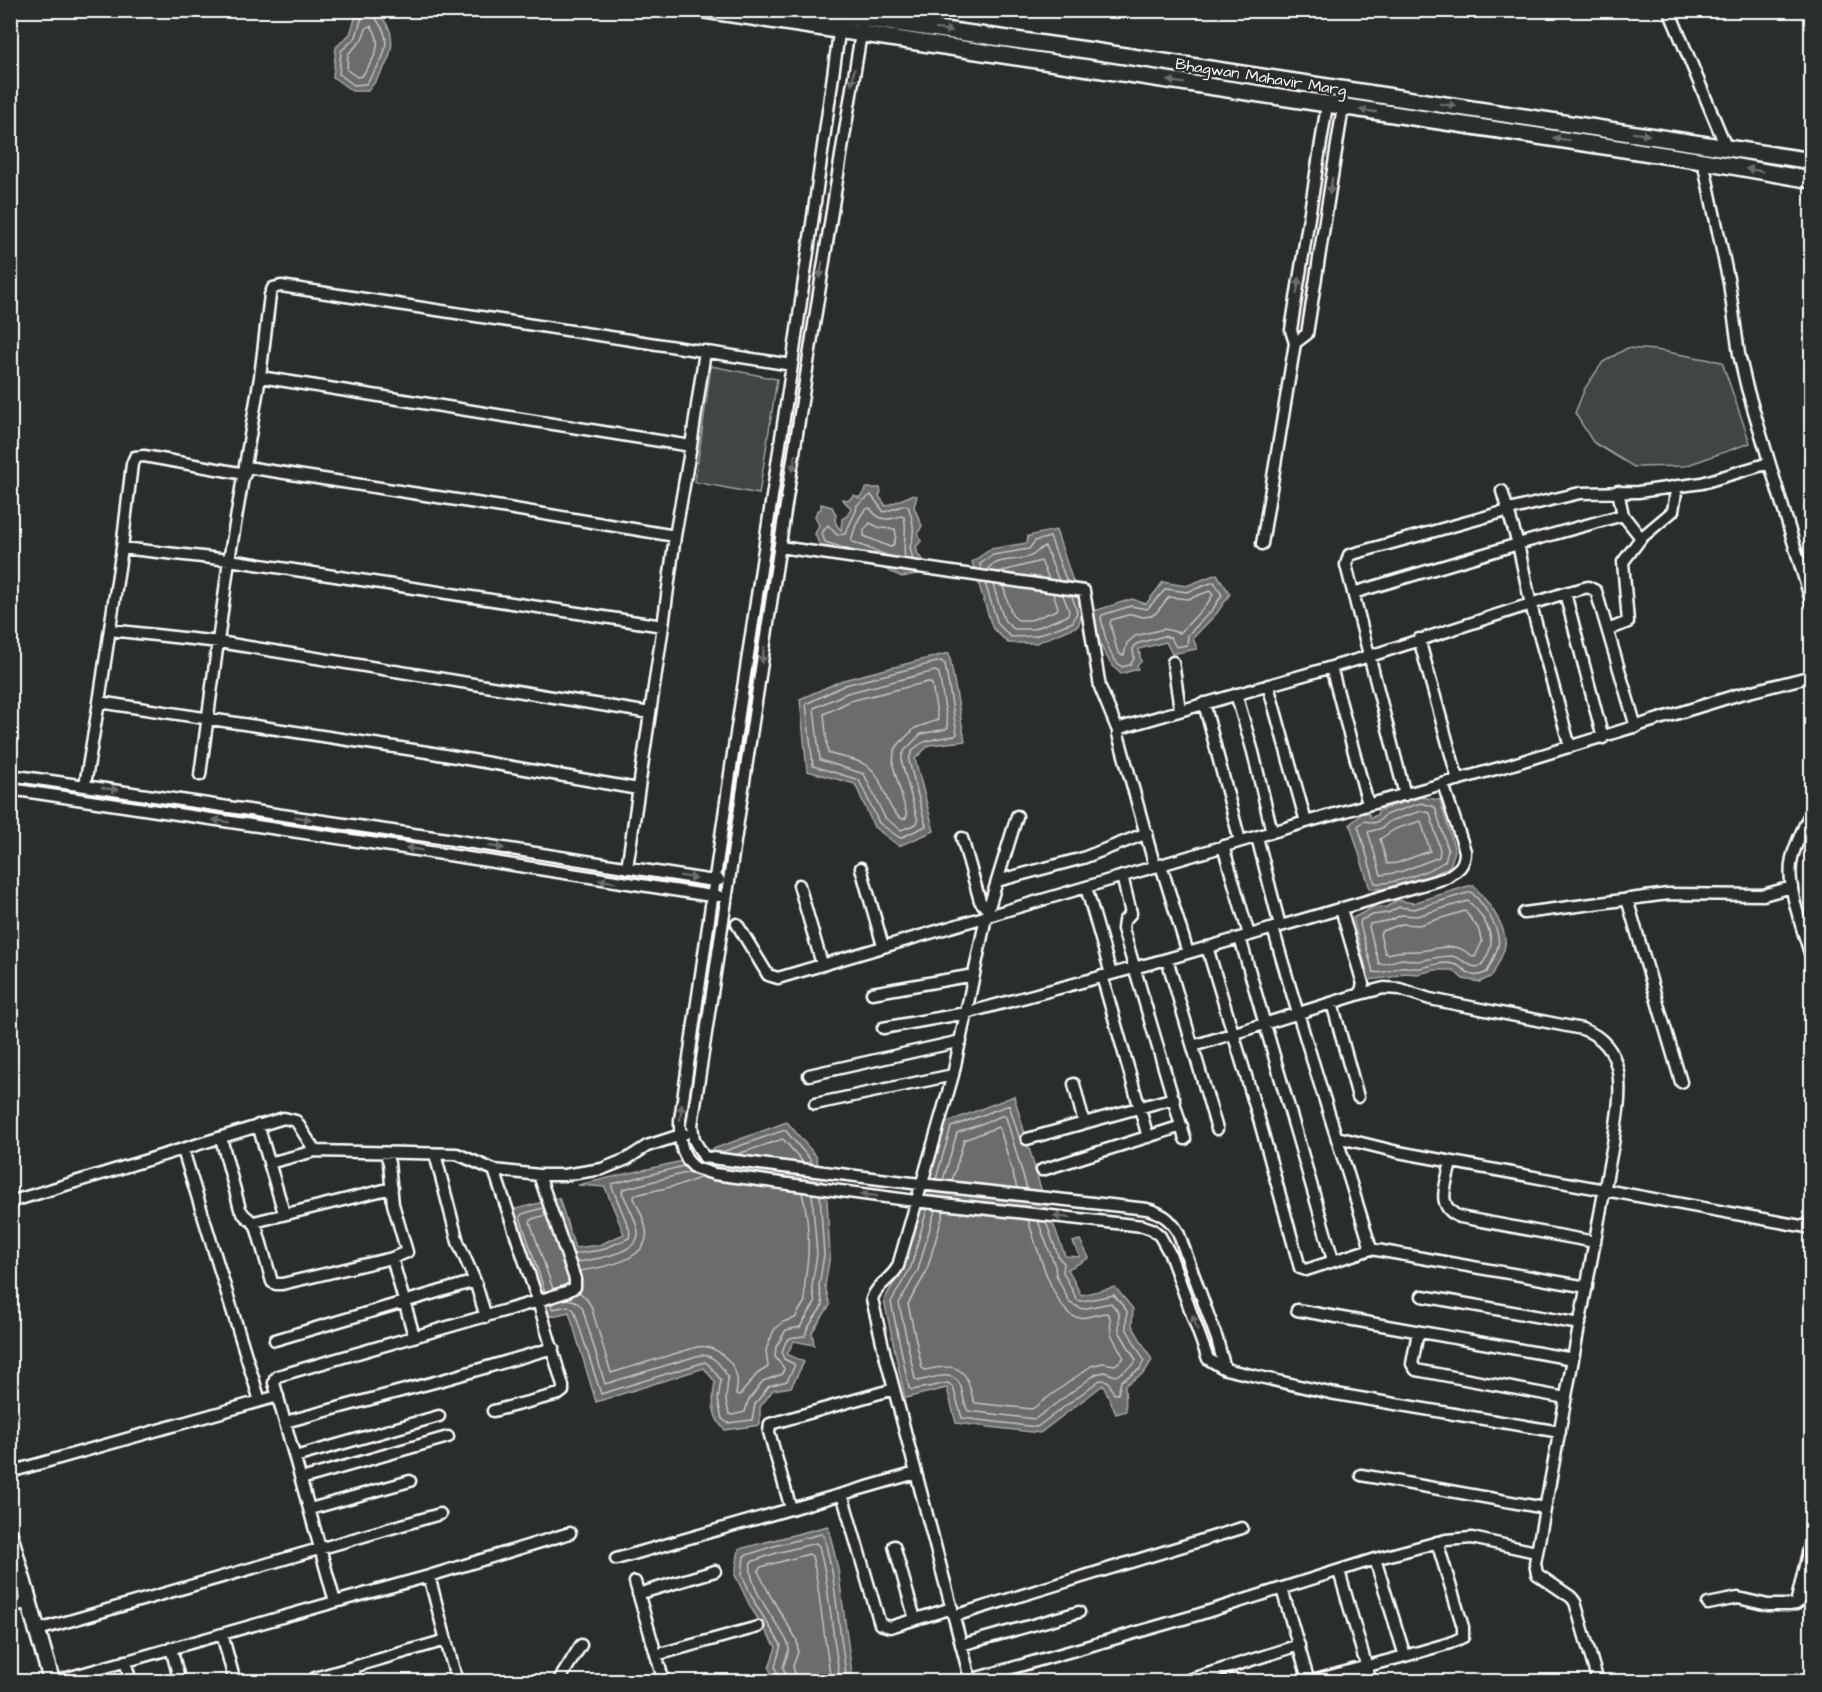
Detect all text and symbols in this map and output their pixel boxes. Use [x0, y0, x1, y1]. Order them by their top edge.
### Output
one-way arrow [934, 25, 953, 35]
street label: Bhagwan Mahavir Marg [1174, 53, 1348, 102]
one-way arrow [849, 68, 858, 87]
one-way arrow [1166, 77, 1185, 86]
one-way arrow [1439, 101, 1458, 110]
one-way arrow [1359, 106, 1378, 115]
one-way arrow [1632, 130, 1651, 139]
one-way arrow [1552, 135, 1571, 144]
one-way arrow [1744, 165, 1763, 174]
one-way arrow [1326, 177, 1335, 196]
one-way arrow [817, 260, 826, 279]
one-way arrow [1294, 276, 1303, 295]
one-way arrow [789, 453, 798, 472]
one-way arrow [758, 646, 767, 665]
one-way arrow [101, 784, 120, 793]
one-way arrow [293, 814, 312, 823]
one-way arrow [212, 816, 231, 825]
one-way arrow [486, 843, 505, 852]
one-way arrow [405, 845, 424, 854]
one-way arrow [679, 873, 698, 882]
one-way arrow [597, 876, 616, 885]
one-way arrow [676, 1102, 686, 1121]
one-way arrow [859, 1190, 878, 1199]
one-way arrow [1053, 1212, 1072, 1222]
one-way arrow [1189, 1314, 1199, 1332]

